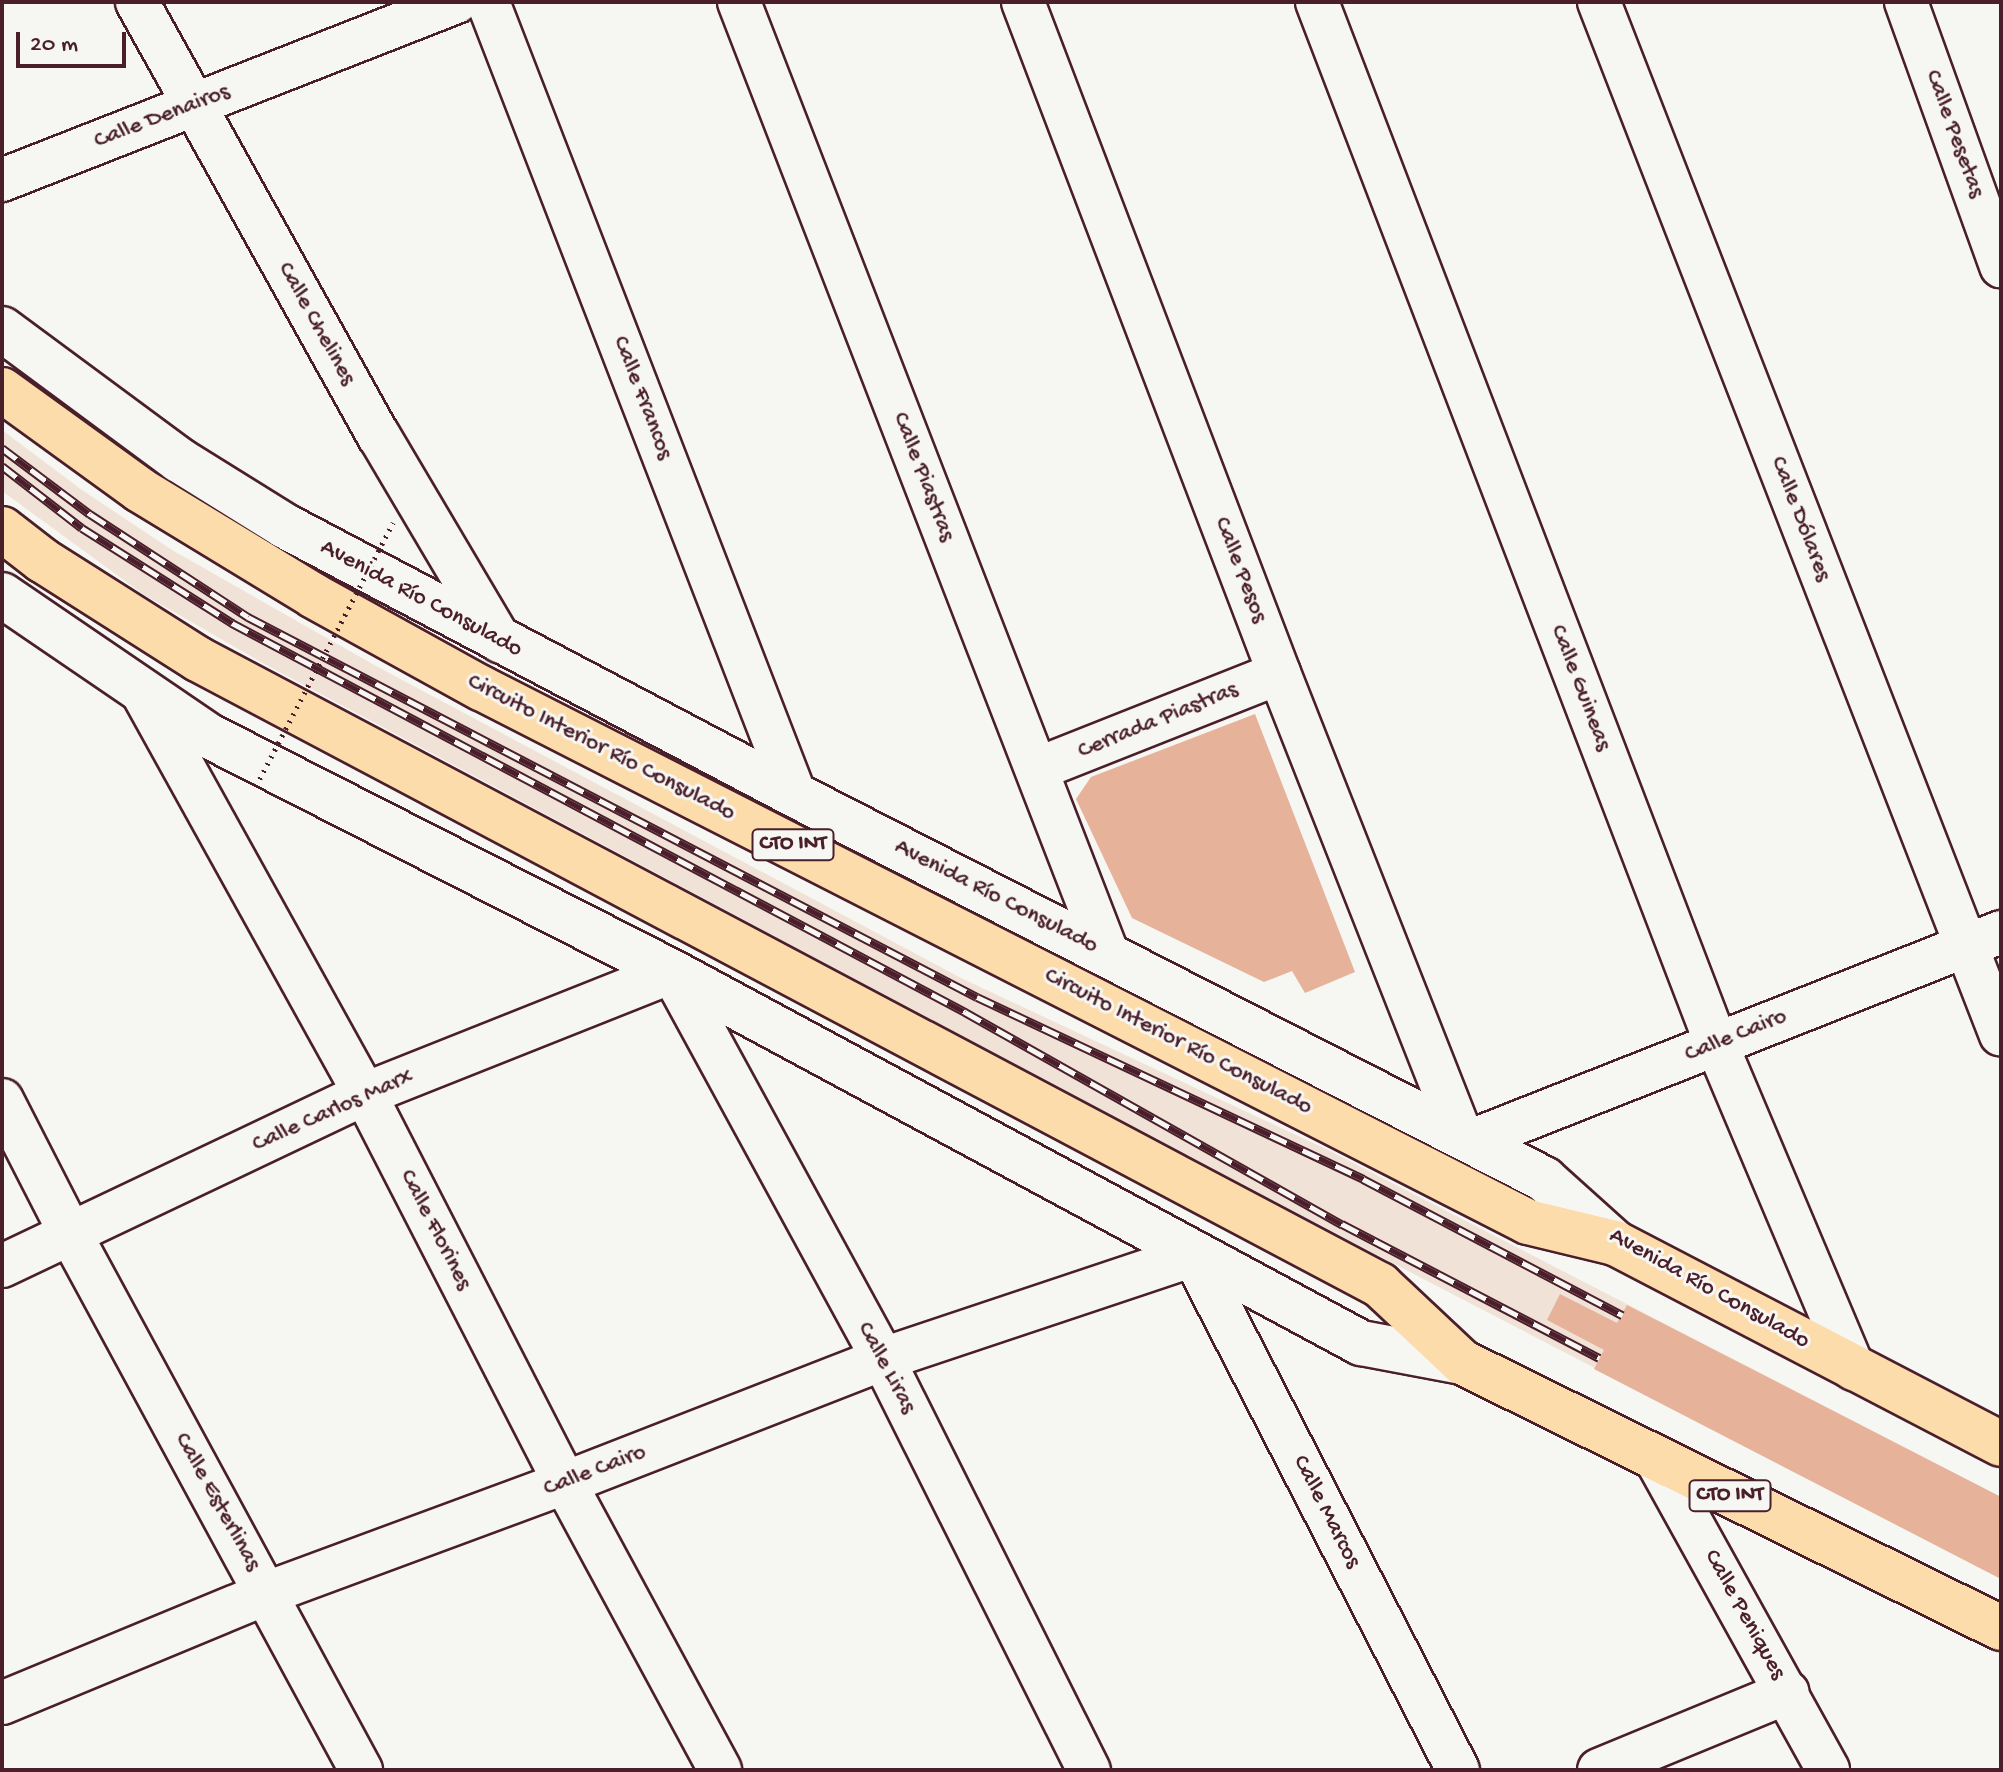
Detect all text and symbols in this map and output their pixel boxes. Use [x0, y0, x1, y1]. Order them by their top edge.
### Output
scale bar [20, 16, 130, 66]
text: 20 m [30, 31, 78, 60]
street label: Calle Pesetas [1918, 66, 1990, 202]
street label: Calle Denairos [90, 78, 234, 156]
street label: Calle Chelines [270, 257, 362, 391]
street label: Calle Francos [605, 332, 679, 464]
street label: Calle Piastras [885, 408, 961, 546]
street label: Calle Dólares [1763, 453, 1837, 585]
street label: Calle Pesos [1207, 513, 1273, 627]
street label: Avenida Río Consulado [315, 534, 527, 664]
street label: Calle Guineas [1543, 621, 1617, 755]
street label: Circuito Interior Río Consulado [462, 668, 740, 828]
street label: Cerrada Piastras [1074, 676, 1242, 766]
road number: CTO INT [751, 827, 835, 863]
street label: Avenida Río Consulado [889, 833, 1103, 961]
street label: Circuito Interior Río Consulado [1039, 962, 1317, 1122]
street label: Calle Cairo [1681, 1003, 1791, 1069]
street label: Calle Carlos Marx [248, 1063, 418, 1159]
street label: Calle Florines [392, 1165, 478, 1295]
street label: Avenida Río Consulado [1604, 1222, 1814, 1356]
street label: Calle Liras [850, 1317, 922, 1419]
street label: Calle Esterlinas [167, 1428, 267, 1576]
street label: Calle Cairo [540, 1438, 650, 1504]
street label: Calle Marcos [1285, 1451, 1367, 1573]
road number: CTO INT [1688, 1478, 1772, 1514]
street label: Calle Peniques [1696, 1545, 1792, 1685]

